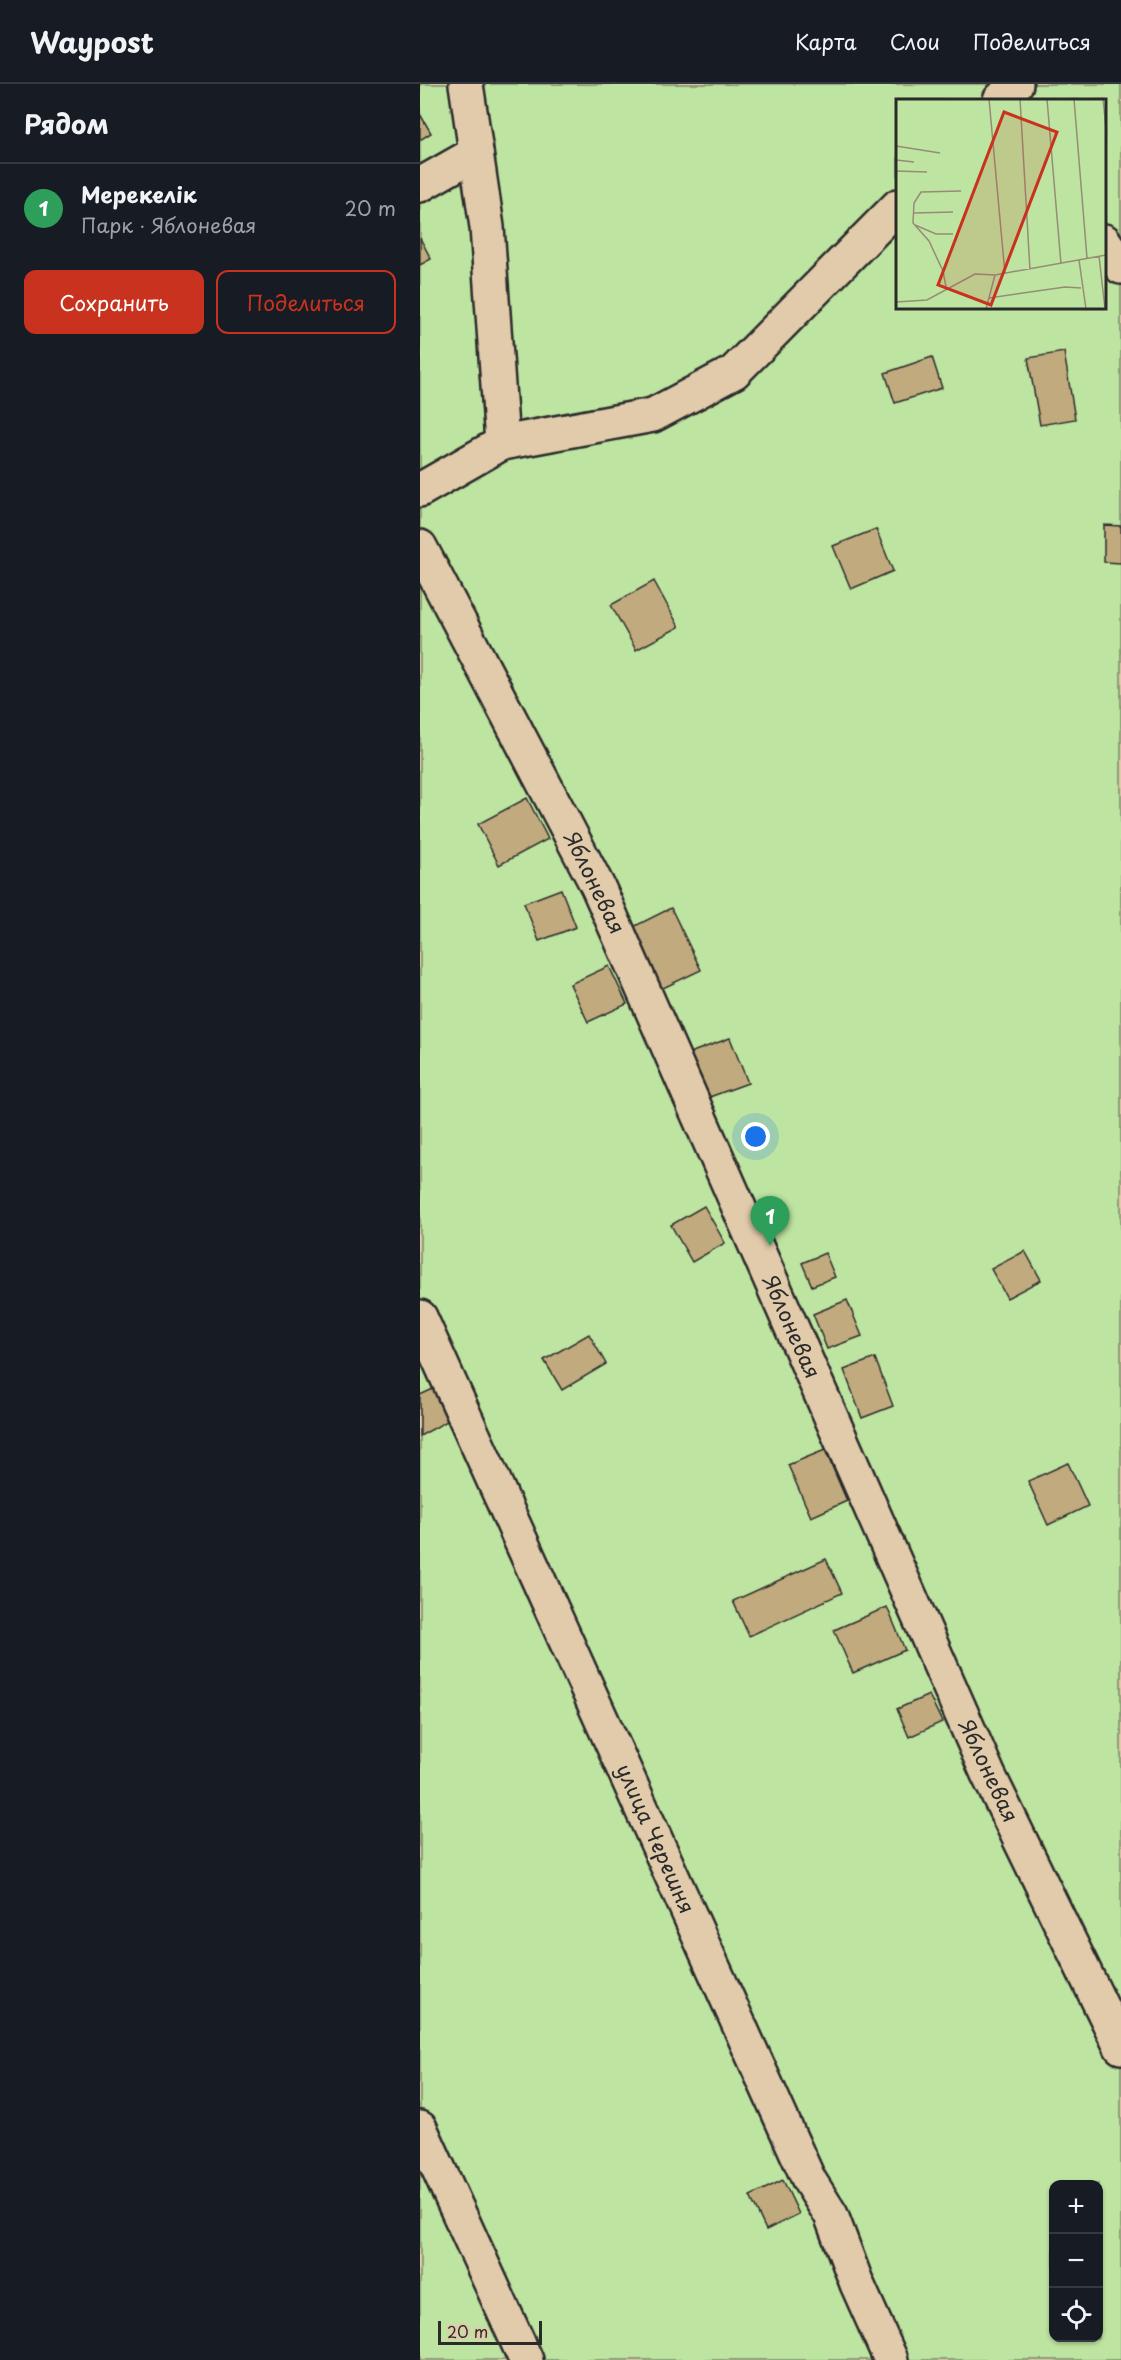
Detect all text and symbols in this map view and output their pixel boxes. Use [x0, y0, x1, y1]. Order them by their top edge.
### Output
text: Waypost [30, 20, 154, 63]
text: Карта [795, 25, 857, 57]
text: Слои [890, 25, 940, 57]
text: Поделиться [973, 25, 1091, 57]
inset map [896, 99, 1106, 309]
text: Рядом [24, 104, 109, 143]
text: Мерекелік [81, 177, 197, 210]
text: 1 [39, 193, 48, 223]
text: 20 m [344, 193, 396, 223]
text: Парк · Яблоневая [81, 210, 256, 240]
button: Сохранить [24, 270, 204, 334]
button: Поделиться [216, 270, 396, 334]
street label: Яблоневая [557, 826, 634, 939]
your location [741, 1122, 770, 1151]
pin: 1 [750, 1196, 790, 1246]
street label: Яблоневая [756, 1269, 830, 1383]
street label: Яблоневая [952, 1713, 1028, 1827]
street label: улица Черешня [609, 1758, 704, 1918]
map controls [1049, 2180, 1103, 2342]
button: + [1049, 2180, 1103, 2234]
button: − [1049, 2234, 1103, 2288]
button: locate [1049, 2288, 1103, 2342]
scale bar [438, 2318, 542, 2346]
text: 20 m [447, 2319, 488, 2343]

